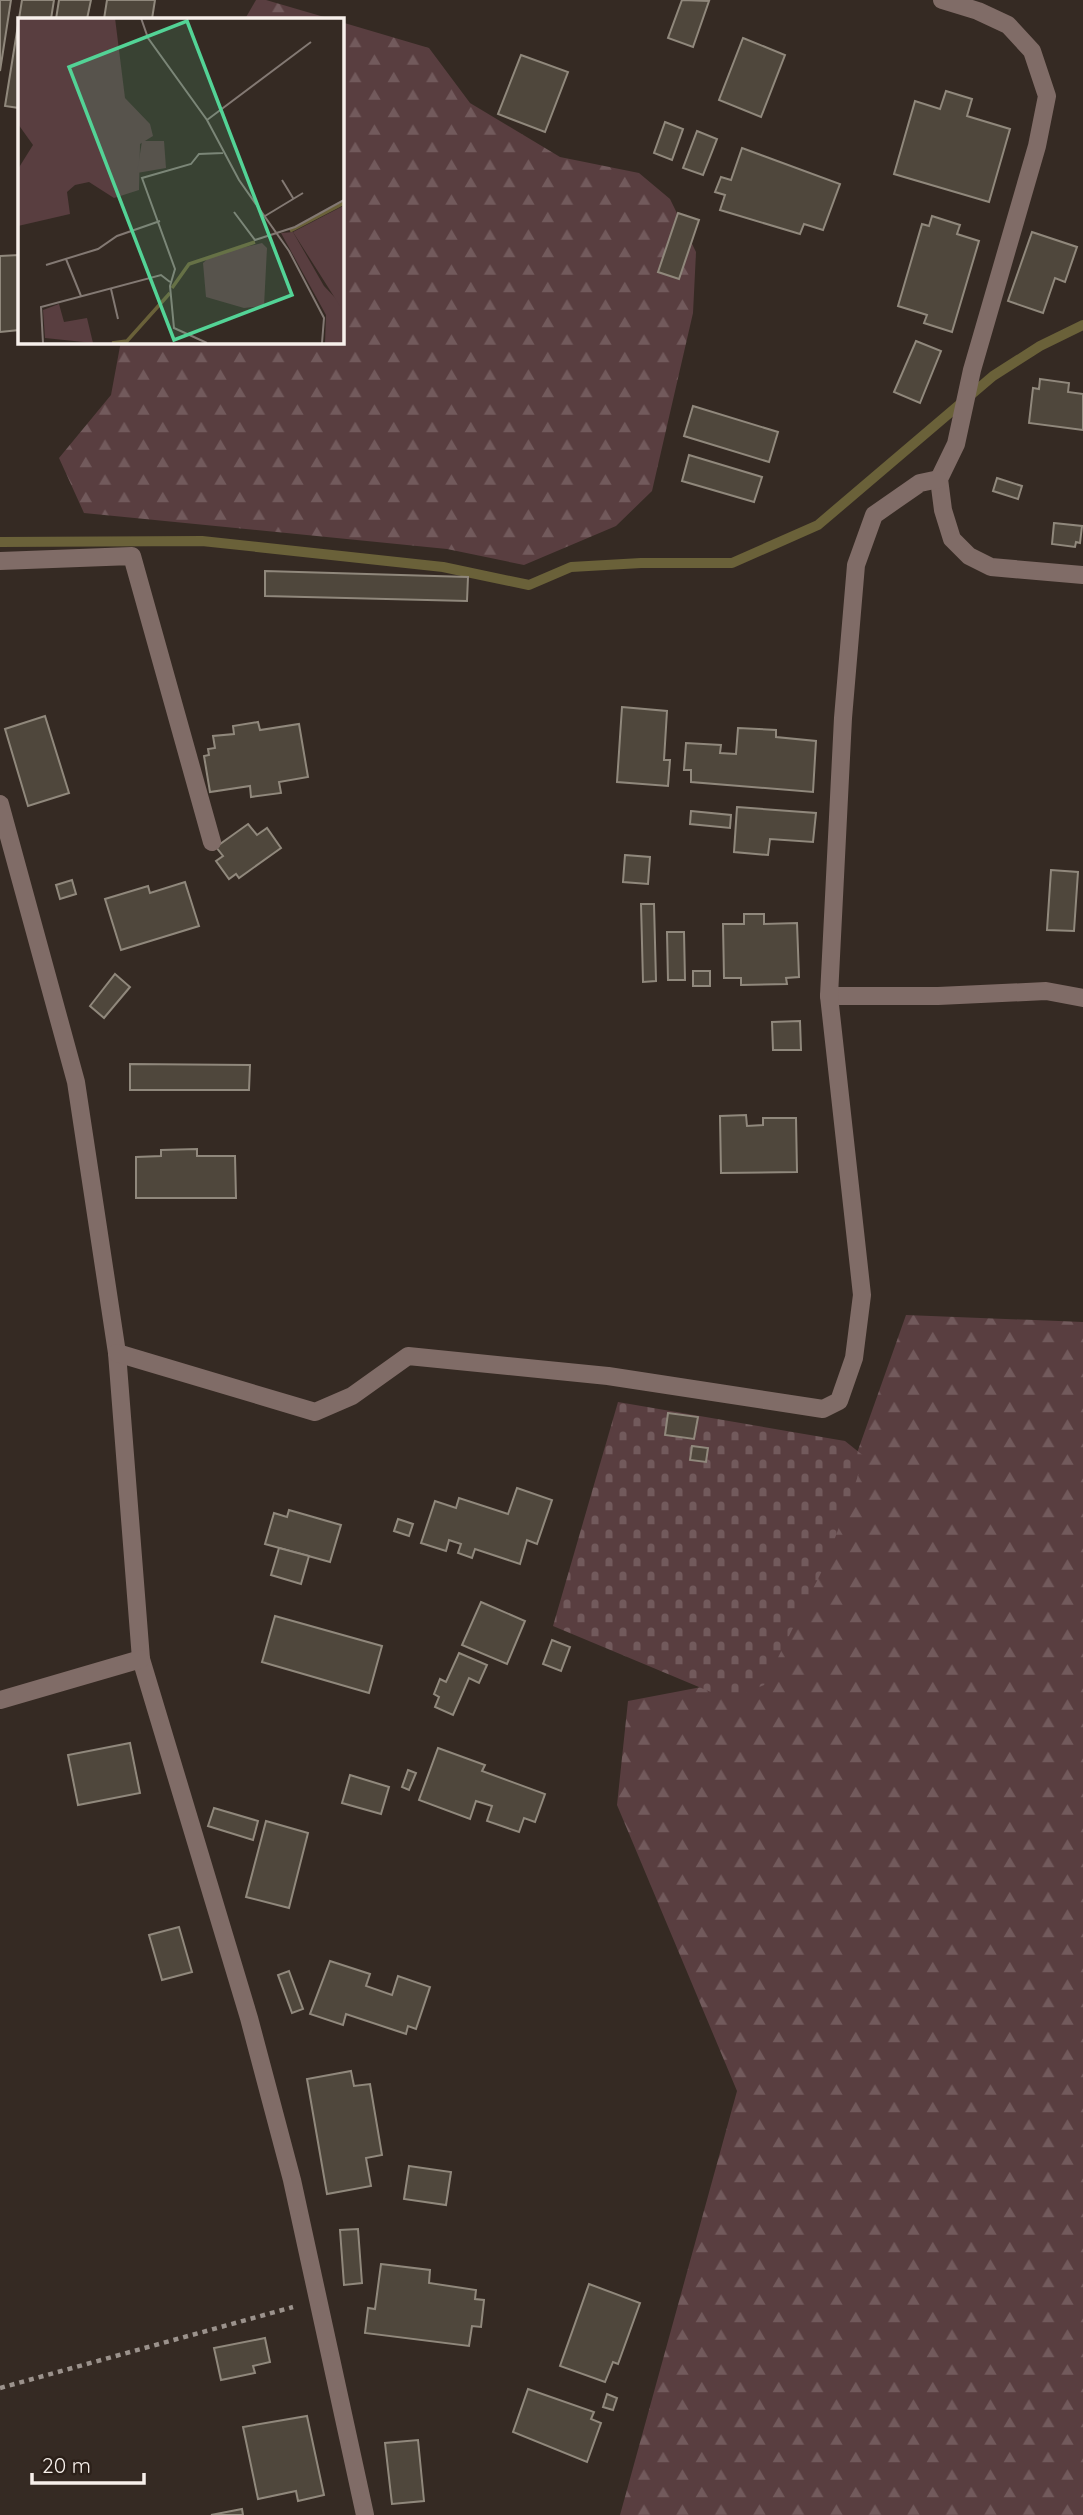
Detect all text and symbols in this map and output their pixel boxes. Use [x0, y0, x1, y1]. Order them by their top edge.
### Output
inset map [18, 18, 343, 343]
scale bar [32, 2442, 144, 2486]
text: 20 m [42, 2452, 91, 2478]

